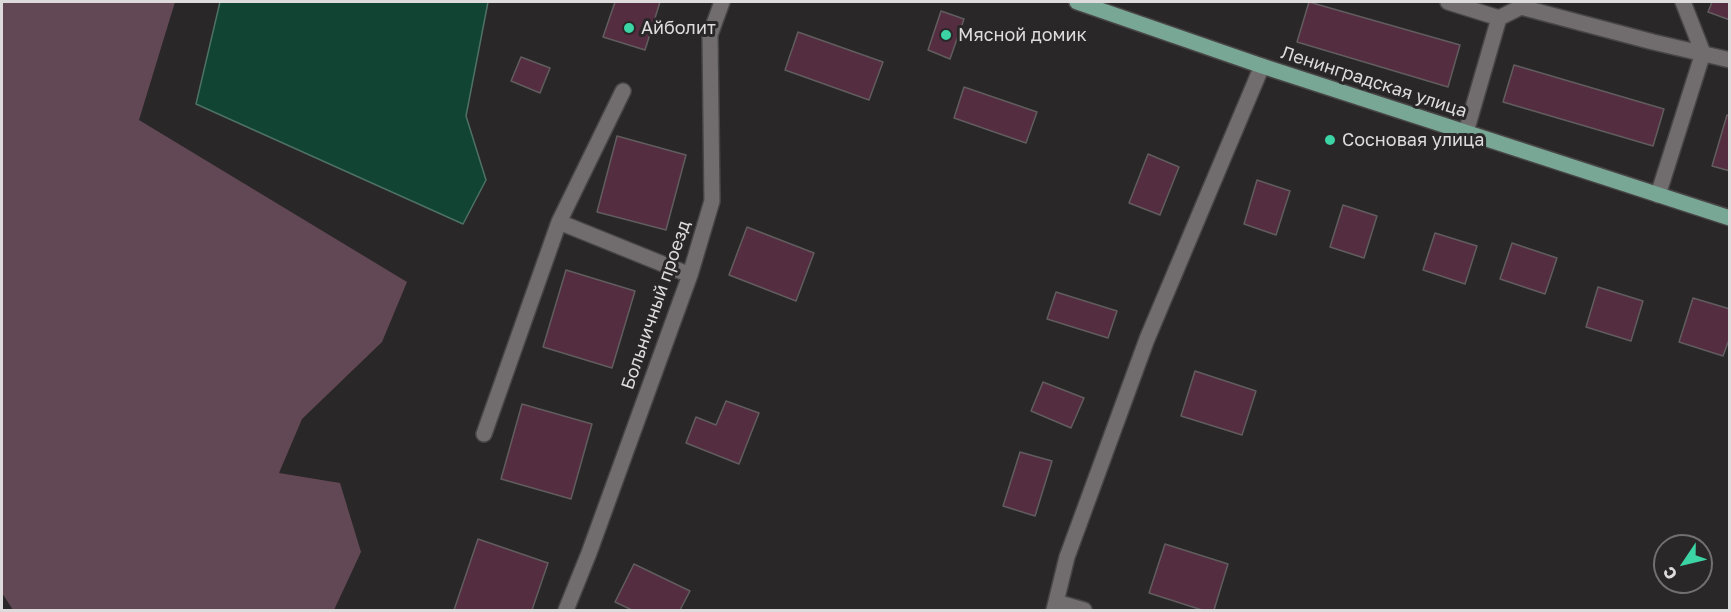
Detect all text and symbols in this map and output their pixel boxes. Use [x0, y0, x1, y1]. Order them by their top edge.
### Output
place label: Айболит [641, 17, 716, 39]
marker: Айболит [622, 21, 636, 35]
place label: Мясной домик [958, 24, 1087, 46]
marker: Мясной домик [939, 28, 953, 42]
street label: Ленинградская улица [1278, 42, 1470, 122]
place label: Сосновая улица [1342, 129, 1484, 151]
marker: Сосновая улица [1323, 133, 1337, 147]
street label: Больничный проезд [617, 218, 695, 392]
north arrow [1653, 534, 1713, 594]
text: С [1658, 563, 1681, 584]

